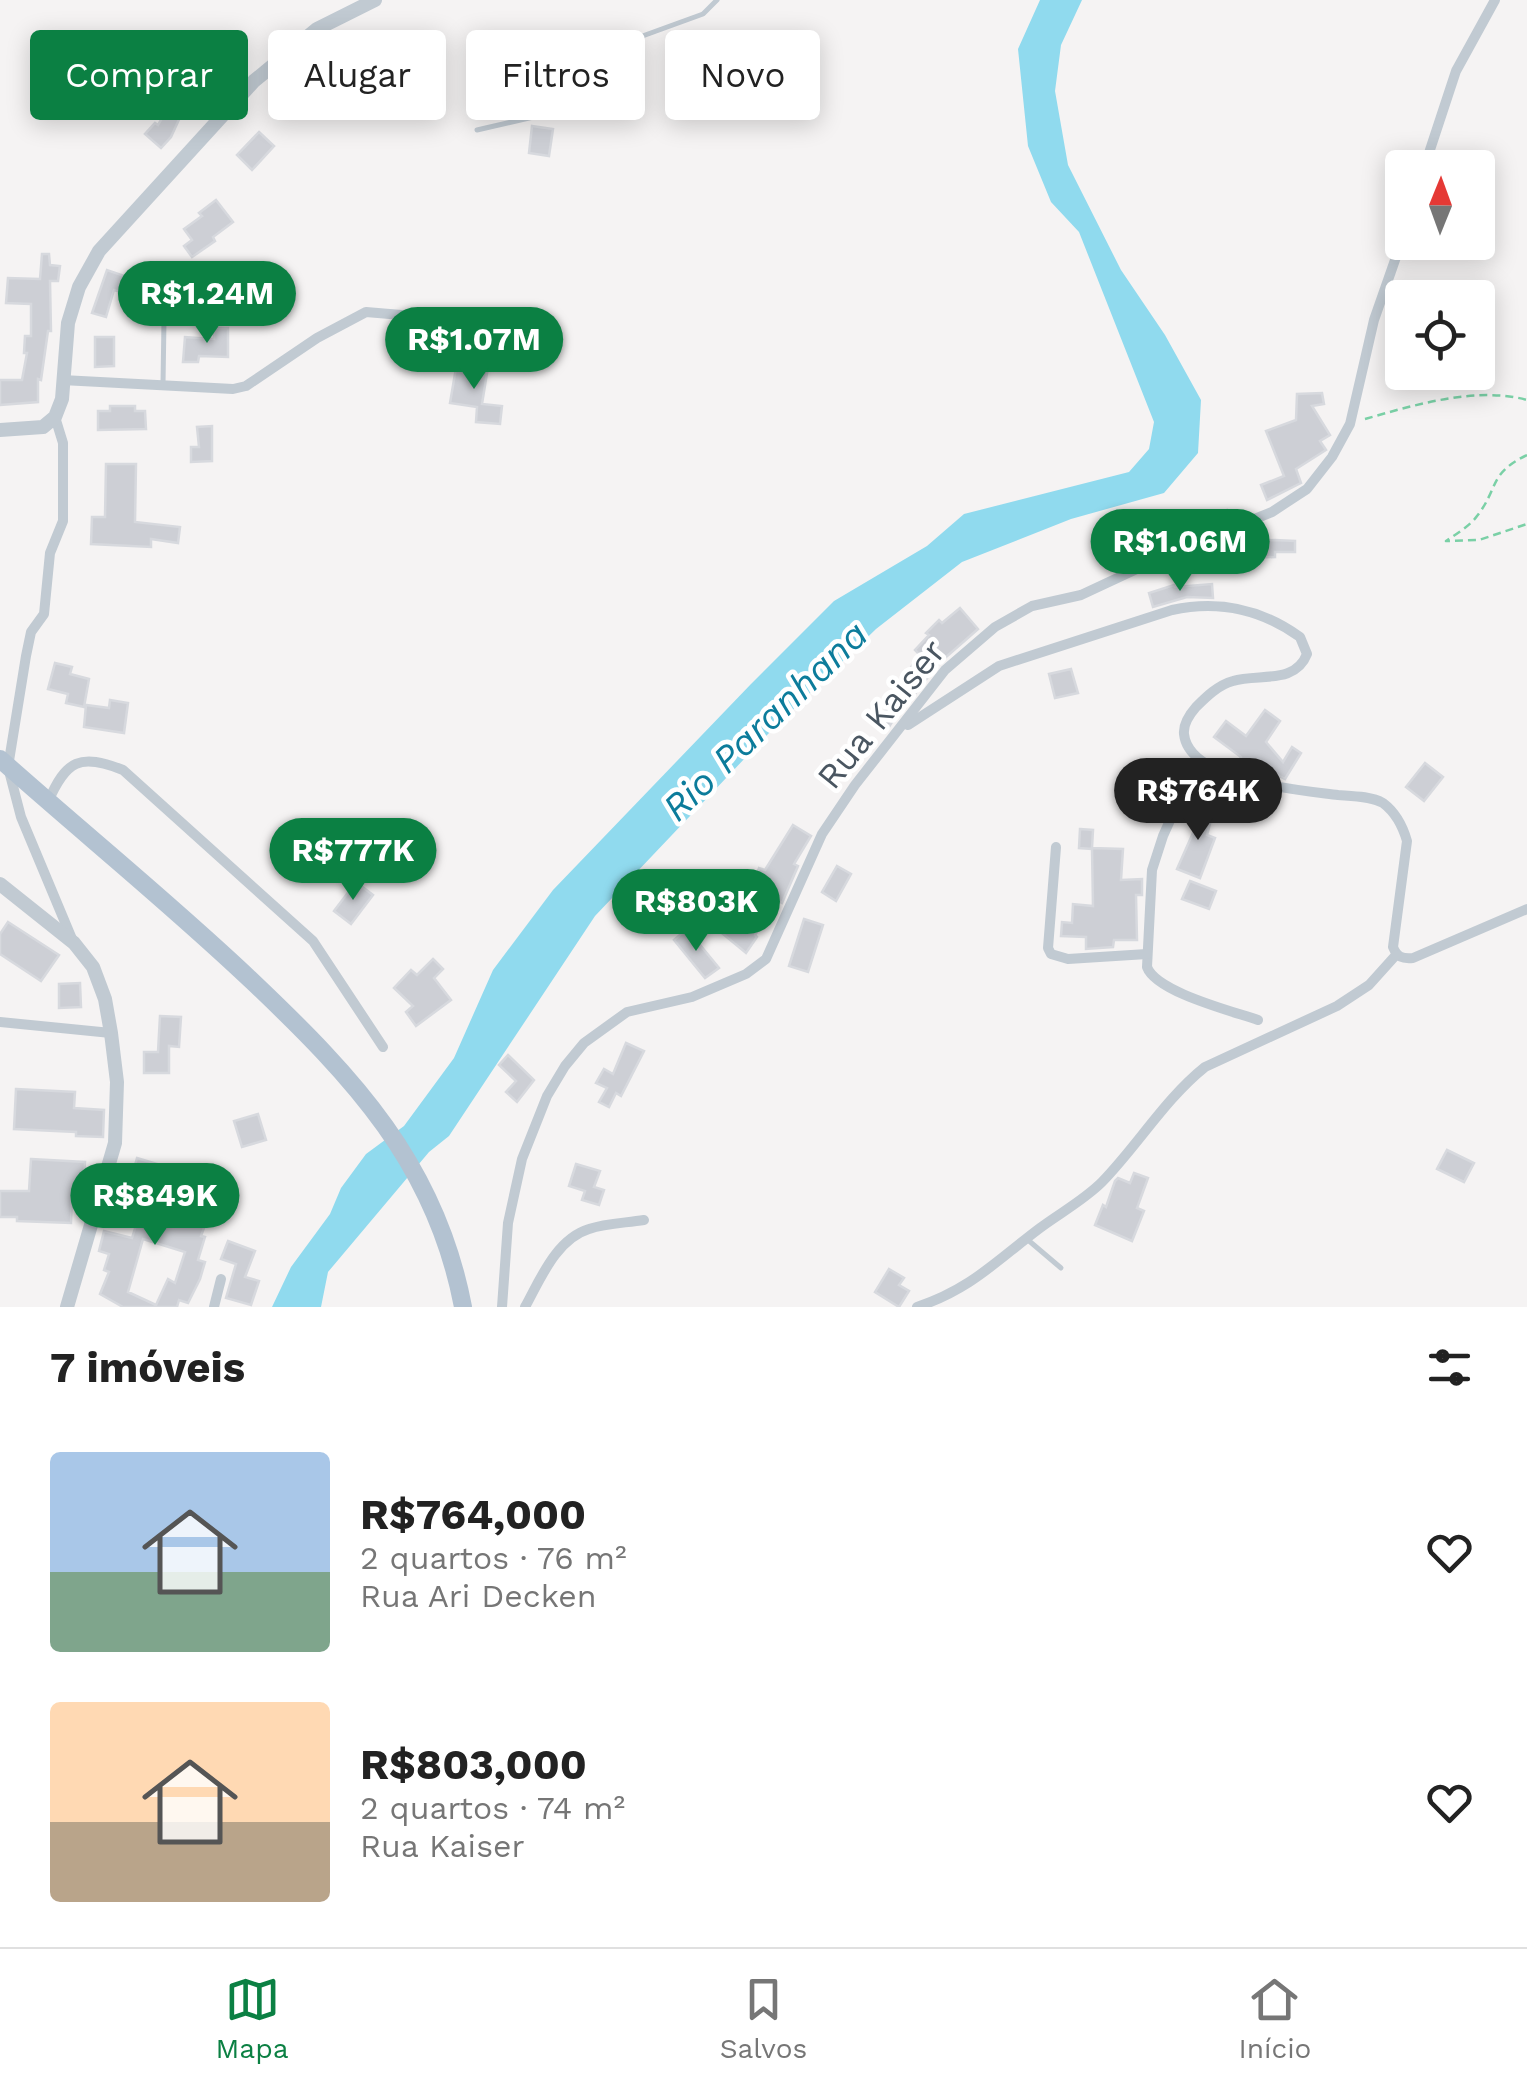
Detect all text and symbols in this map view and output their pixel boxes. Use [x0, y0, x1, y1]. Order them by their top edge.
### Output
chip: Comprar [30, 30, 248, 120]
chip: Alugar [268, 30, 446, 120]
chip: Filtros [466, 30, 645, 120]
chip: Novo [665, 30, 820, 120]
north arrow [1385, 150, 1495, 260]
map controls [1385, 150, 1495, 390]
pin: R$1.24M [115, 261, 299, 346]
text: R$1.24M [140, 274, 274, 312]
button: locate [1385, 280, 1495, 390]
pin: R$1.07M [382, 307, 566, 392]
text: R$1.07M [407, 320, 541, 358]
pin: R$1.06M [1088, 509, 1272, 594]
text: R$1.06M [1113, 522, 1247, 560]
water label: Rio Paranhana [653, 612, 877, 830]
street label: Rua Kaiser [808, 631, 954, 797]
pin: R$764K [1117, 758, 1279, 843]
text: R$764K [1136, 771, 1260, 809]
pin: R$777K [272, 818, 434, 903]
text: R$777K [291, 831, 415, 869]
pin: R$803K [615, 869, 777, 954]
text: R$803K [634, 882, 758, 920]
pin: R$849K [74, 1163, 236, 1248]
text: R$849K [92, 1176, 218, 1214]
icon: filters [1422, 1340, 1477, 1395]
text: 7 imóveis [50, 1343, 245, 1392]
text: R$764,000 [360, 1490, 586, 1539]
icon: home [130, 1492, 250, 1612]
icon: heart [1422, 1525, 1477, 1580]
text: 2 quartos · 76 m² [360, 1539, 627, 1577]
text: Rua Ari Decken [360, 1577, 597, 1615]
text: R$803,000 [360, 1740, 587, 1789]
icon: home [130, 1742, 250, 1862]
icon: heart [1422, 1775, 1477, 1830]
text: 2 quartos · 74 m² [360, 1789, 625, 1827]
text: Rua Kaiser [360, 1827, 525, 1865]
tab: Mapa [216, 1972, 289, 2065]
tab: Salvos [720, 1972, 807, 2065]
tab: Início [1239, 1972, 1311, 2065]

